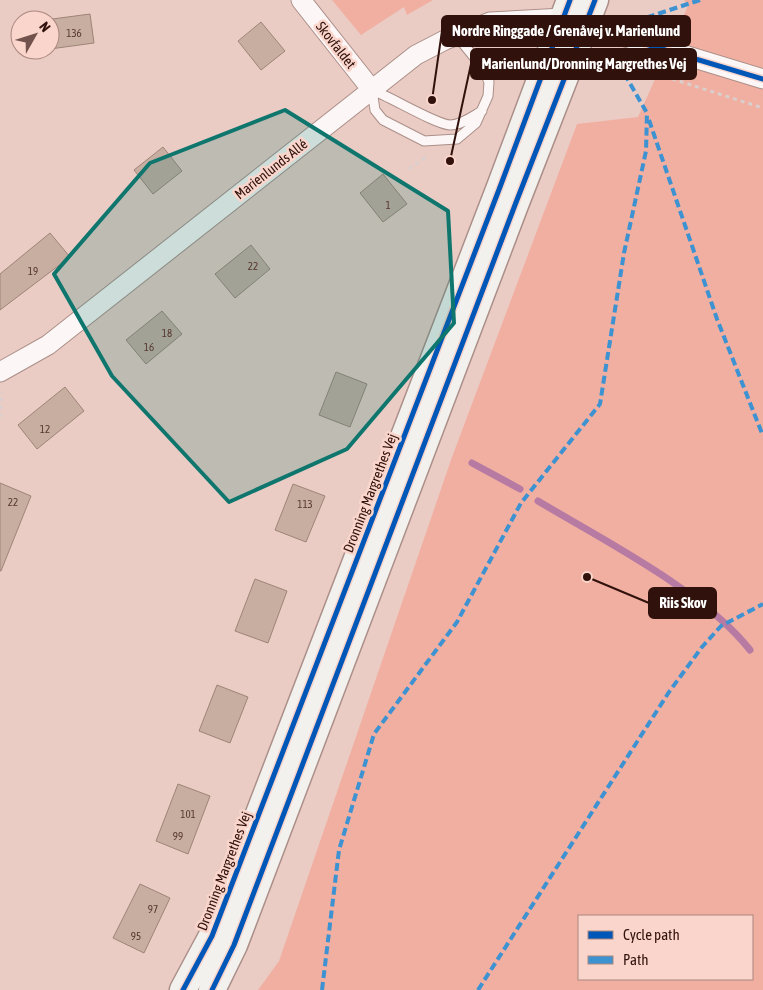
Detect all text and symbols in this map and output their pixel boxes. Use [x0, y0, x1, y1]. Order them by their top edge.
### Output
north arrow [10, 10, 60, 60]
callout: Nordre Ringgade / Grenåvej v. Marienlund [442, 16, 690, 46]
street label: Skovfaldet [313, 18, 359, 72]
text: N [36, 19, 54, 35]
text: Nordre Ringgade / Grenåvej v. Marienlund [452, 22, 680, 39]
house number: 136 [66, 27, 82, 39]
callout: Marienlund/Dronning Margrethes Vej [471, 49, 696, 79]
text: Marienlund/Dronning Margrethes Vej [482, 55, 686, 72]
street label: Marienlunds Allé [232, 136, 310, 202]
house number: 1 [385, 199, 391, 211]
house number: 22 [248, 260, 258, 272]
house number: 19 [28, 265, 38, 277]
house number: 18 [162, 327, 172, 339]
house number: 16 [144, 341, 154, 353]
house number: 12 [40, 423, 50, 435]
street label: Dronning Margrethes Vej [340, 431, 400, 555]
house number: 22 [8, 496, 18, 508]
house number: 113 [297, 498, 313, 510]
callout: Riis Skov [649, 588, 716, 618]
text: Riis Skov [659, 594, 708, 611]
house number: 101 [180, 808, 196, 820]
street label: Dronning Margrethes Vej [194, 809, 254, 933]
house number: 99 [173, 830, 183, 842]
house number: 97 [148, 903, 158, 915]
legend [578, 915, 753, 980]
text: Cycle path [623, 926, 680, 943]
house number: 95 [131, 930, 141, 942]
text: Path [623, 951, 649, 968]

